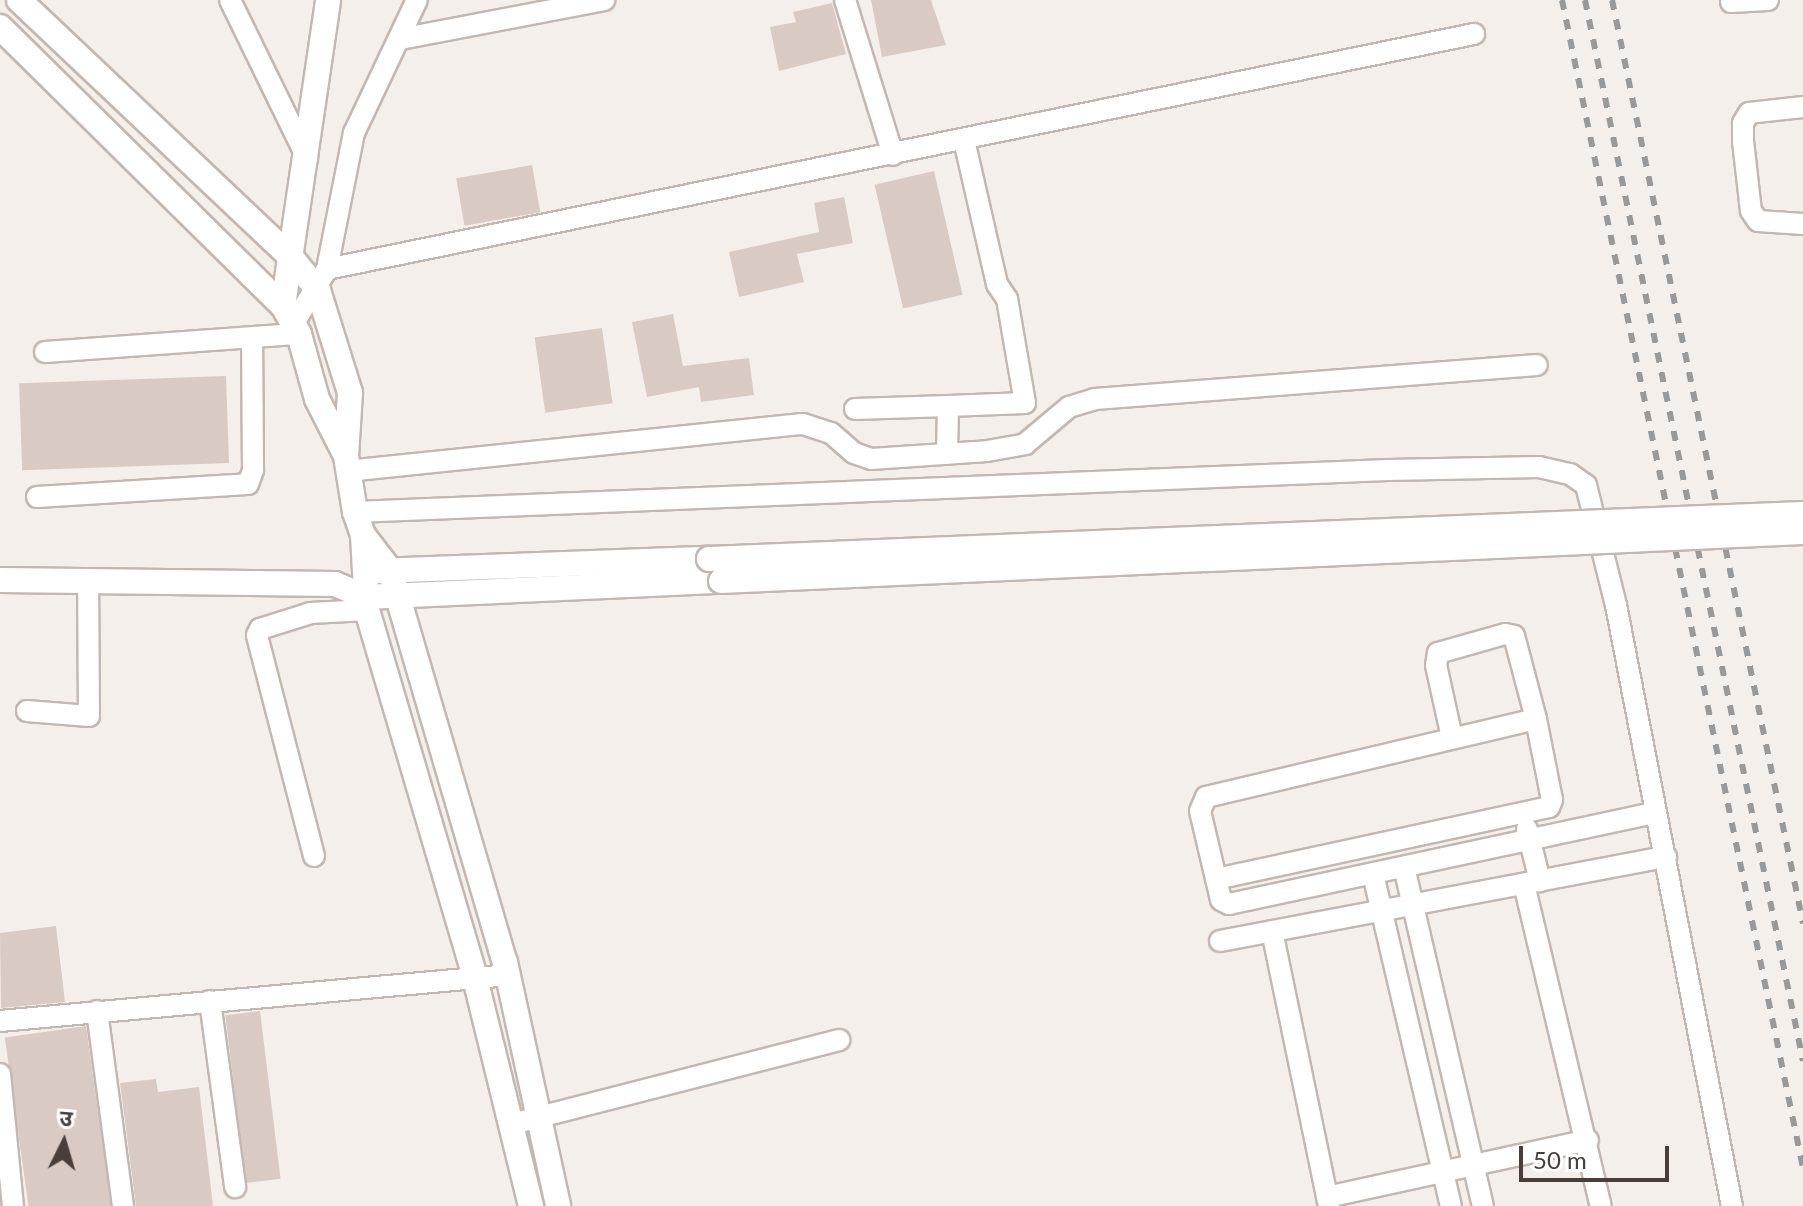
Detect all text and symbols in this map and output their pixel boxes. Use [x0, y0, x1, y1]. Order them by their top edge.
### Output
north arrow [24, 1102, 104, 1182]
text: उ [59, 1104, 74, 1132]
scale bar [1523, 1130, 1673, 1180]
text: 50 m [1533, 1145, 1587, 1174]

